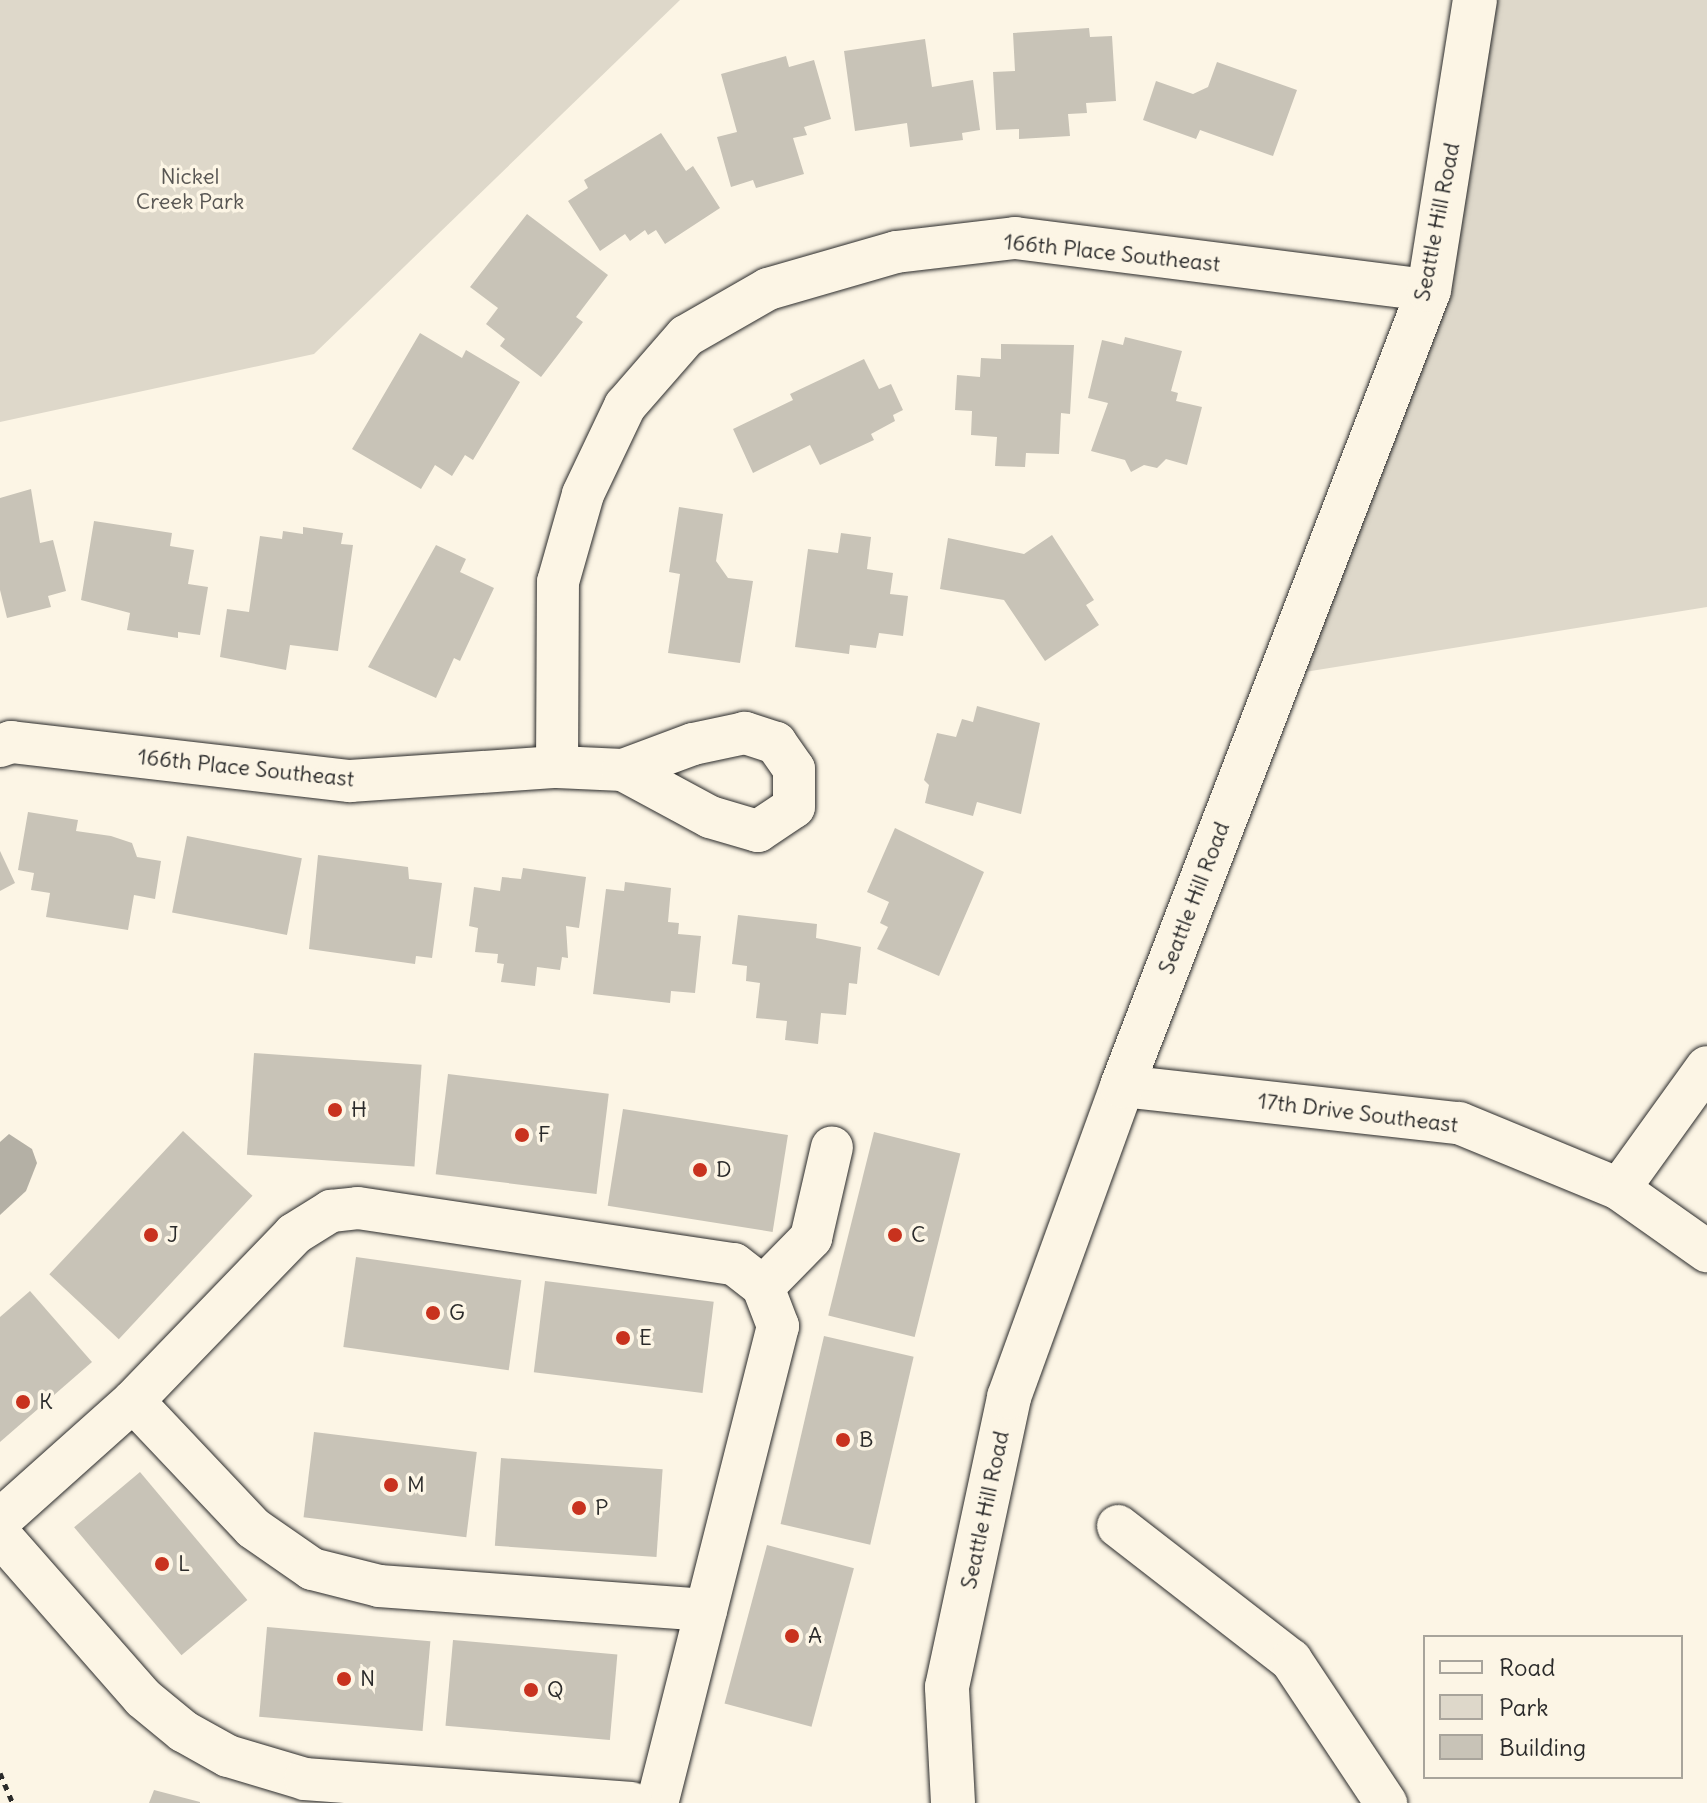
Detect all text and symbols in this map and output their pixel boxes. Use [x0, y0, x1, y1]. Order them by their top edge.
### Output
street label: Seattle Hill Road [1409, 141, 1465, 303]
park label: Nickel Creek Park [136, 163, 244, 214]
street label: 166th Place Southeast [1003, 229, 1221, 277]
street label: 166th Place Southeast [137, 744, 355, 792]
street label: Seattle Hill Road [1153, 818, 1235, 978]
street label: 17th Drive Southeast [1256, 1088, 1460, 1138]
place label: H [351, 1097, 367, 1123]
marker: H [326, 1101, 344, 1119]
place label: F [538, 1122, 550, 1148]
marker: F [513, 1126, 531, 1144]
place label: D [716, 1157, 732, 1183]
marker: D [691, 1161, 709, 1179]
place label: J [167, 1222, 179, 1248]
place label: C [911, 1222, 925, 1248]
marker: J [142, 1226, 160, 1244]
marker: C [886, 1226, 904, 1244]
place label: G [449, 1300, 465, 1326]
marker: G [424, 1304, 442, 1322]
place label: E [639, 1325, 652, 1351]
marker: E [614, 1329, 632, 1347]
place label: K [39, 1389, 53, 1415]
marker: K [14, 1393, 32, 1411]
place label: B [859, 1427, 873, 1453]
street label: Seattle Hill Road [955, 1429, 1015, 1591]
marker: B [834, 1431, 852, 1449]
place label: M [407, 1472, 425, 1498]
marker: M [382, 1476, 400, 1494]
place label: P [595, 1495, 608, 1521]
marker: P [570, 1499, 588, 1517]
place label: L [178, 1551, 190, 1577]
marker: L [153, 1555, 171, 1573]
place label: A [808, 1623, 822, 1649]
marker: A [783, 1627, 801, 1645]
legend [1423, 1635, 1683, 1779]
text: Road [1499, 1652, 1555, 1682]
place label: N [360, 1666, 375, 1692]
marker: N [335, 1670, 353, 1688]
place label: Q [547, 1677, 564, 1703]
marker: Q [522, 1681, 540, 1699]
text: Park [1499, 1692, 1549, 1722]
text: Building [1499, 1732, 1586, 1762]

